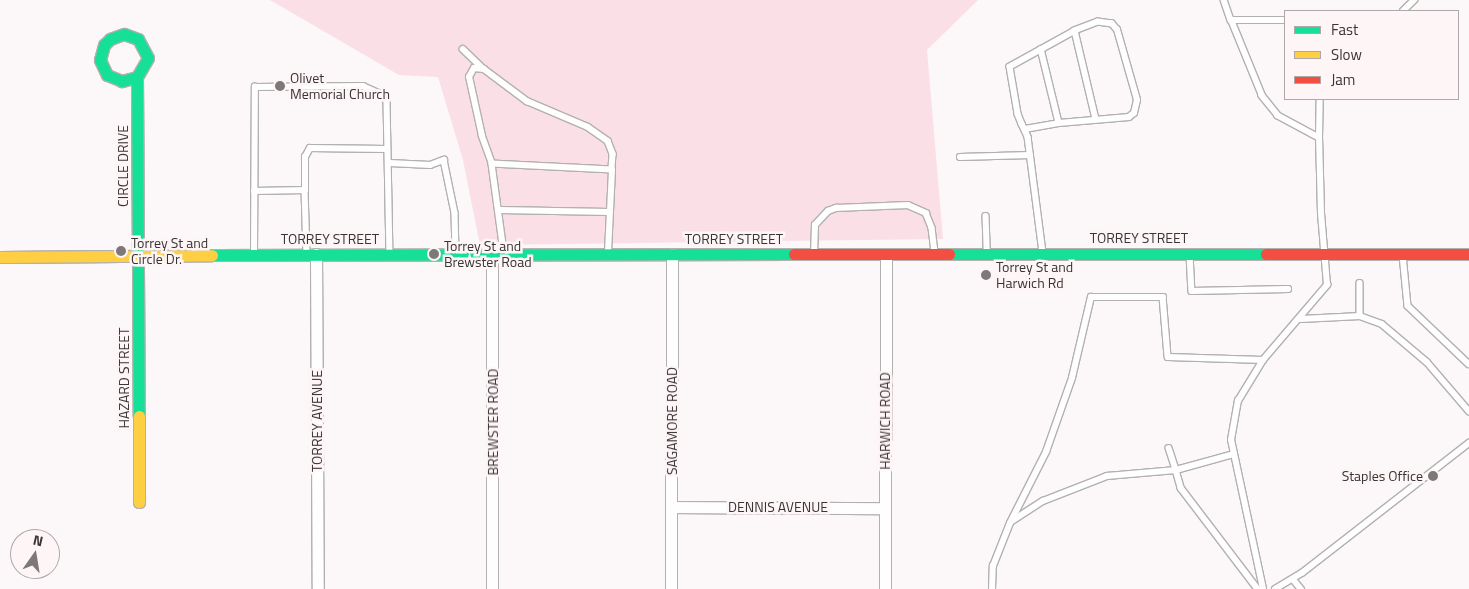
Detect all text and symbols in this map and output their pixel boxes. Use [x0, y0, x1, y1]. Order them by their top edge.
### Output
legend [1284, 10, 1459, 100]
text: Fast [1331, 18, 1358, 41]
text: Slow [1331, 43, 1362, 66]
text: Jam [1331, 68, 1355, 91]
place label: Olivet Memorial Church [290, 70, 390, 102]
marker: Olivet Memorial Church [274, 80, 286, 92]
street label: CIRCLE DRIVE [115, 125, 131, 207]
street label: TORREY STREET [1090, 230, 1188, 246]
street label: TORREY STREET [281, 231, 379, 247]
street label: TORREY STREET [685, 231, 783, 247]
place label: Torrey St and Circle Dr. [131, 235, 208, 268]
place label: Torrey St and Brewster Road [444, 238, 532, 270]
marker: Torrey St and Circle Dr. [115, 245, 127, 257]
marker: Torrey St and Brewster Road [428, 248, 440, 260]
place label: Torrey St and Harwich Rd [996, 259, 1073, 292]
marker: Torrey St and Harwich Rd [980, 269, 992, 281]
street label: HAZARD STREET [116, 328, 132, 428]
street label: SAGAMORE ROAD [664, 367, 680, 475]
street label: BREWSTER ROAD [485, 369, 501, 475]
street label: TORREY AVENUE [309, 370, 325, 472]
street label: HARWICH ROAD [877, 372, 893, 470]
place label: Staples Office [1342, 468, 1423, 484]
marker: Staples Office [1427, 470, 1439, 482]
street label: DENNIS AVENUE [728, 499, 828, 515]
north arrow [10, 529, 60, 579]
text: N [31, 529, 45, 551]

